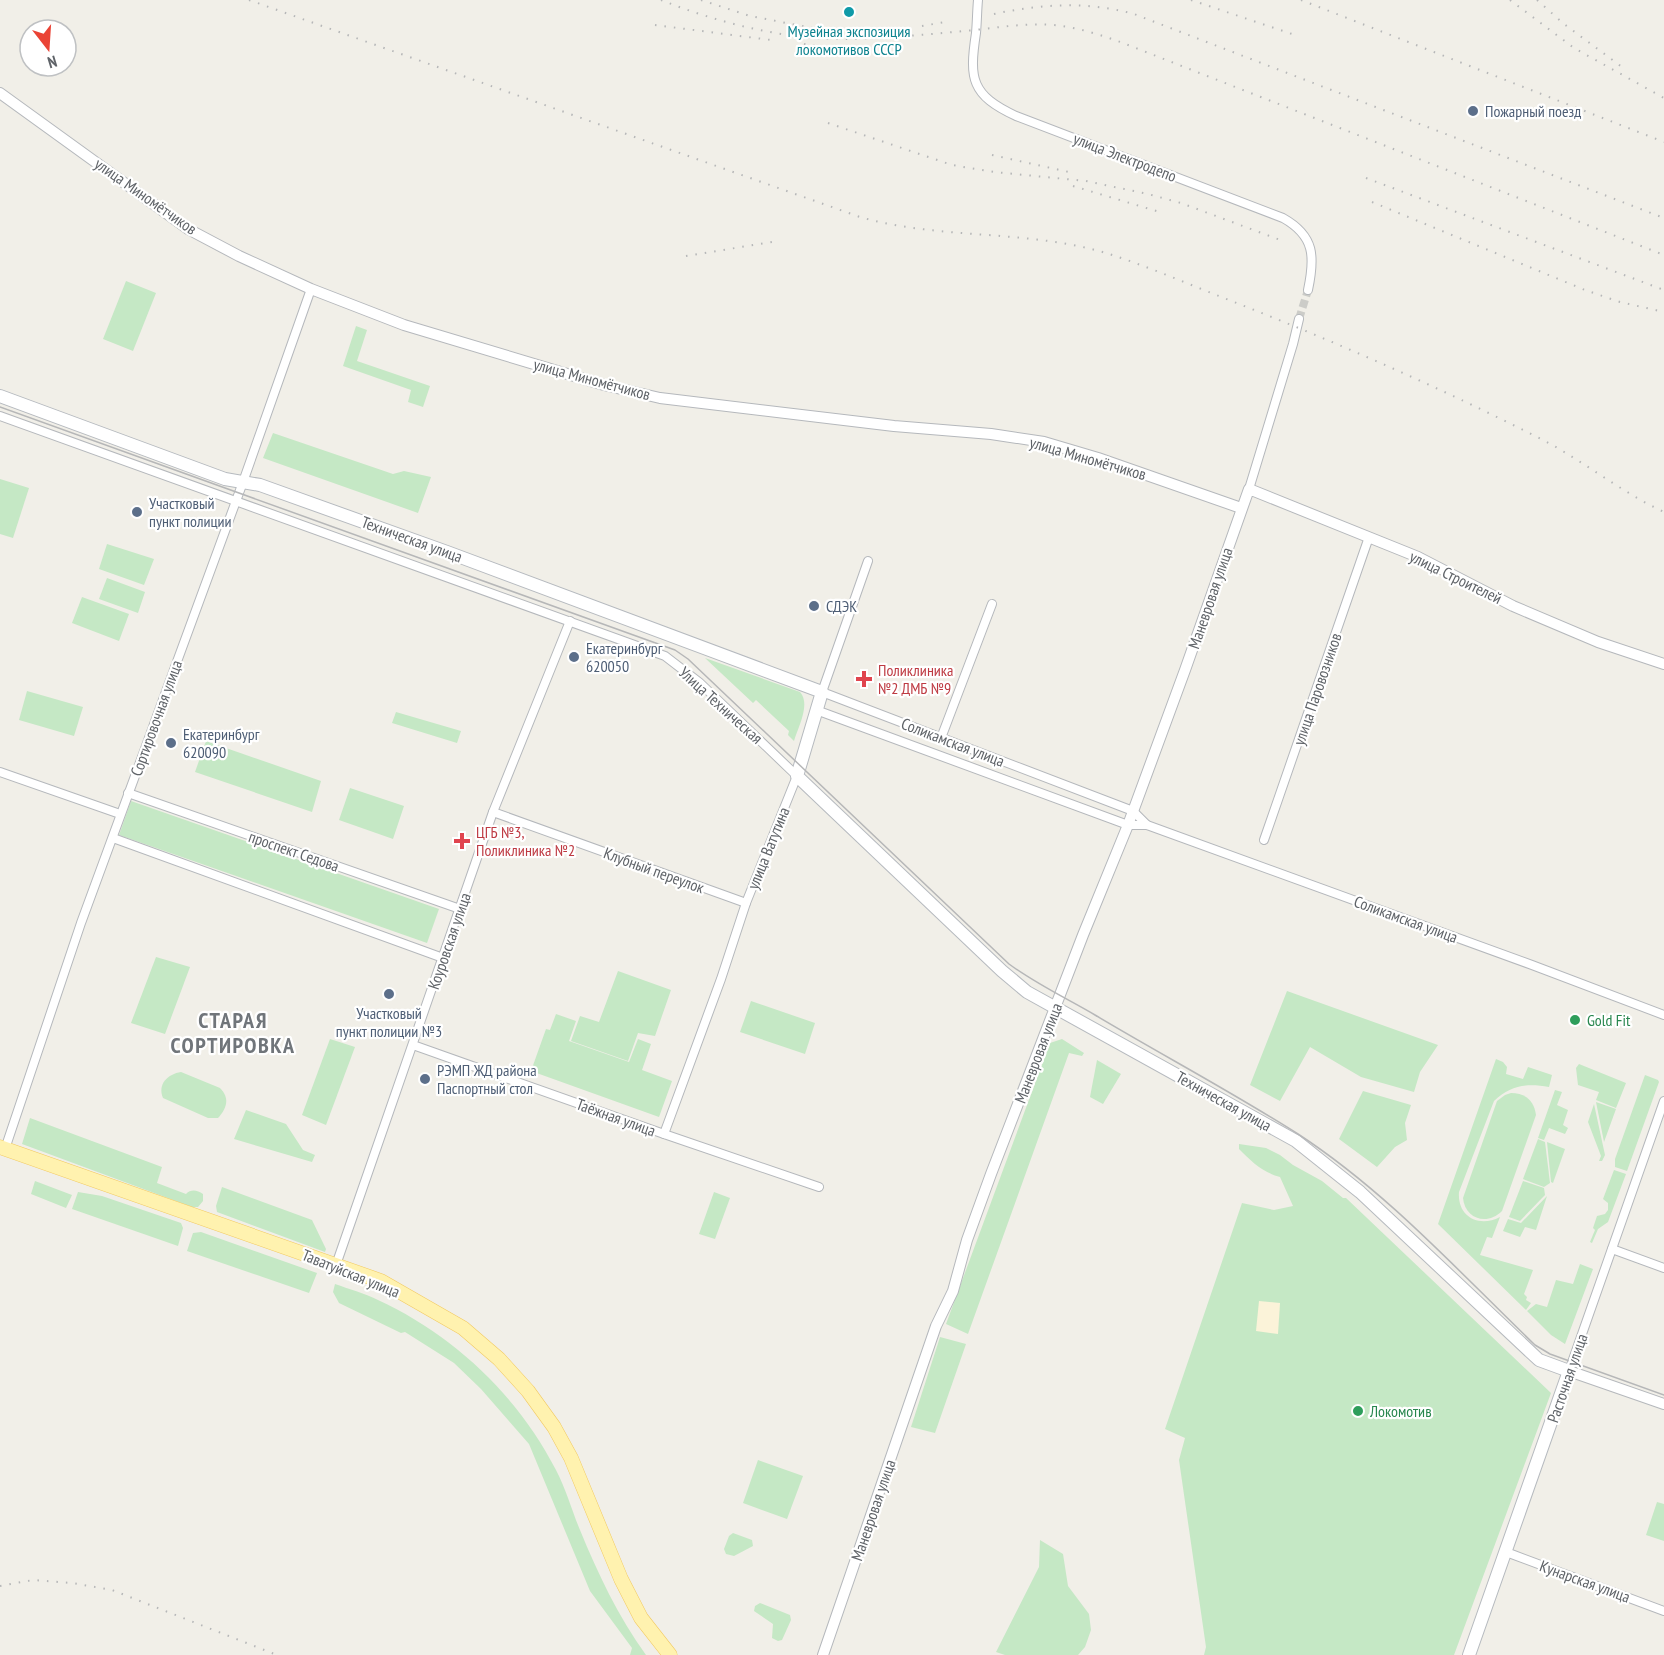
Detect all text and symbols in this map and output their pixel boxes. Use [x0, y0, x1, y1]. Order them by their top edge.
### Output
marker: Музейная экспозиция локомотивов СССР [842, 5, 856, 19]
north arrow [18, 18, 78, 78]
place label: Музейная экспозиция локомотивов СССР [788, 21, 910, 59]
text: N [45, 52, 59, 73]
place label: Пожарный поезд [1485, 101, 1581, 121]
marker: Пожарный поезд [1466, 104, 1480, 118]
street label: улица Электродепо [1071, 128, 1180, 186]
street label: улица Миномётчиков [91, 153, 201, 239]
street label: улица Миномётчиков [531, 354, 653, 404]
street label: улица Миномётчиков [1027, 432, 1149, 484]
place label: Участковый пункт полиции [149, 493, 232, 531]
marker: Участковый пункт полиции [130, 505, 144, 519]
street label: Техническая улица [359, 512, 465, 566]
street label: Маневровая улица [1183, 545, 1237, 651]
street label: улица Строителей [1407, 546, 1505, 608]
place label: СДЭК [826, 596, 857, 616]
marker: СДЭК [807, 599, 821, 613]
street label: улица Паровозников [1288, 630, 1346, 748]
place label: Екатеринбург 620050 [586, 638, 663, 676]
marker: Екатеринбург 620050 [567, 650, 581, 664]
street label: Сортировочная улица [126, 657, 186, 779]
place label: Поликлиника №2 ДМБ №9 [878, 660, 953, 698]
street label: Улица Техническая [675, 662, 767, 748]
marker: Поликлиника №2 ДМБ №9 [855, 670, 873, 688]
street label: Соликамская улица [899, 713, 1007, 771]
place label: Екатеринбург 620090 [183, 724, 260, 762]
marker: Екатеринбург 620090 [164, 736, 178, 750]
street label: улица Ватутина [742, 804, 794, 892]
place label: ЦГБ №3, Поликлиника №2 [476, 822, 575, 860]
street label: проспект Седова [246, 826, 342, 876]
marker: ЦГБ №3, Поликлиника №2 [453, 832, 471, 850]
street label: Клубный переулок [601, 843, 708, 898]
street label: Коуровская улица [423, 890, 475, 992]
street label: Соликамская улица [1351, 891, 1461, 947]
marker: Участковый пункт полиции №3 [382, 987, 396, 1001]
street label: Маневровая улица [1010, 1000, 1066, 1106]
place label: Участковый пункт полиции №3 [336, 1003, 442, 1041]
district label: СТАРАЯ СОРТИРОВКА [171, 1006, 295, 1059]
place label: Gold Fit [1587, 1010, 1631, 1030]
marker: Gold Fit [1568, 1013, 1582, 1027]
place label: РЭМП ЖД района Паспортный стол [437, 1060, 537, 1098]
street label: Техническая улица [1173, 1067, 1275, 1135]
marker: РЭМП ЖД района Паспортный стол [418, 1072, 432, 1086]
street label: Таёжная улица [574, 1093, 658, 1141]
street label: Таватуйская улица [299, 1244, 403, 1302]
street label: Расточная улица [1542, 1331, 1592, 1425]
place label: Локомотив [1369, 1401, 1432, 1421]
marker: Локомотив [1351, 1404, 1365, 1418]
street label: Маневровая улица [846, 1457, 900, 1563]
street label: Кунарская улица [1537, 1555, 1633, 1607]

